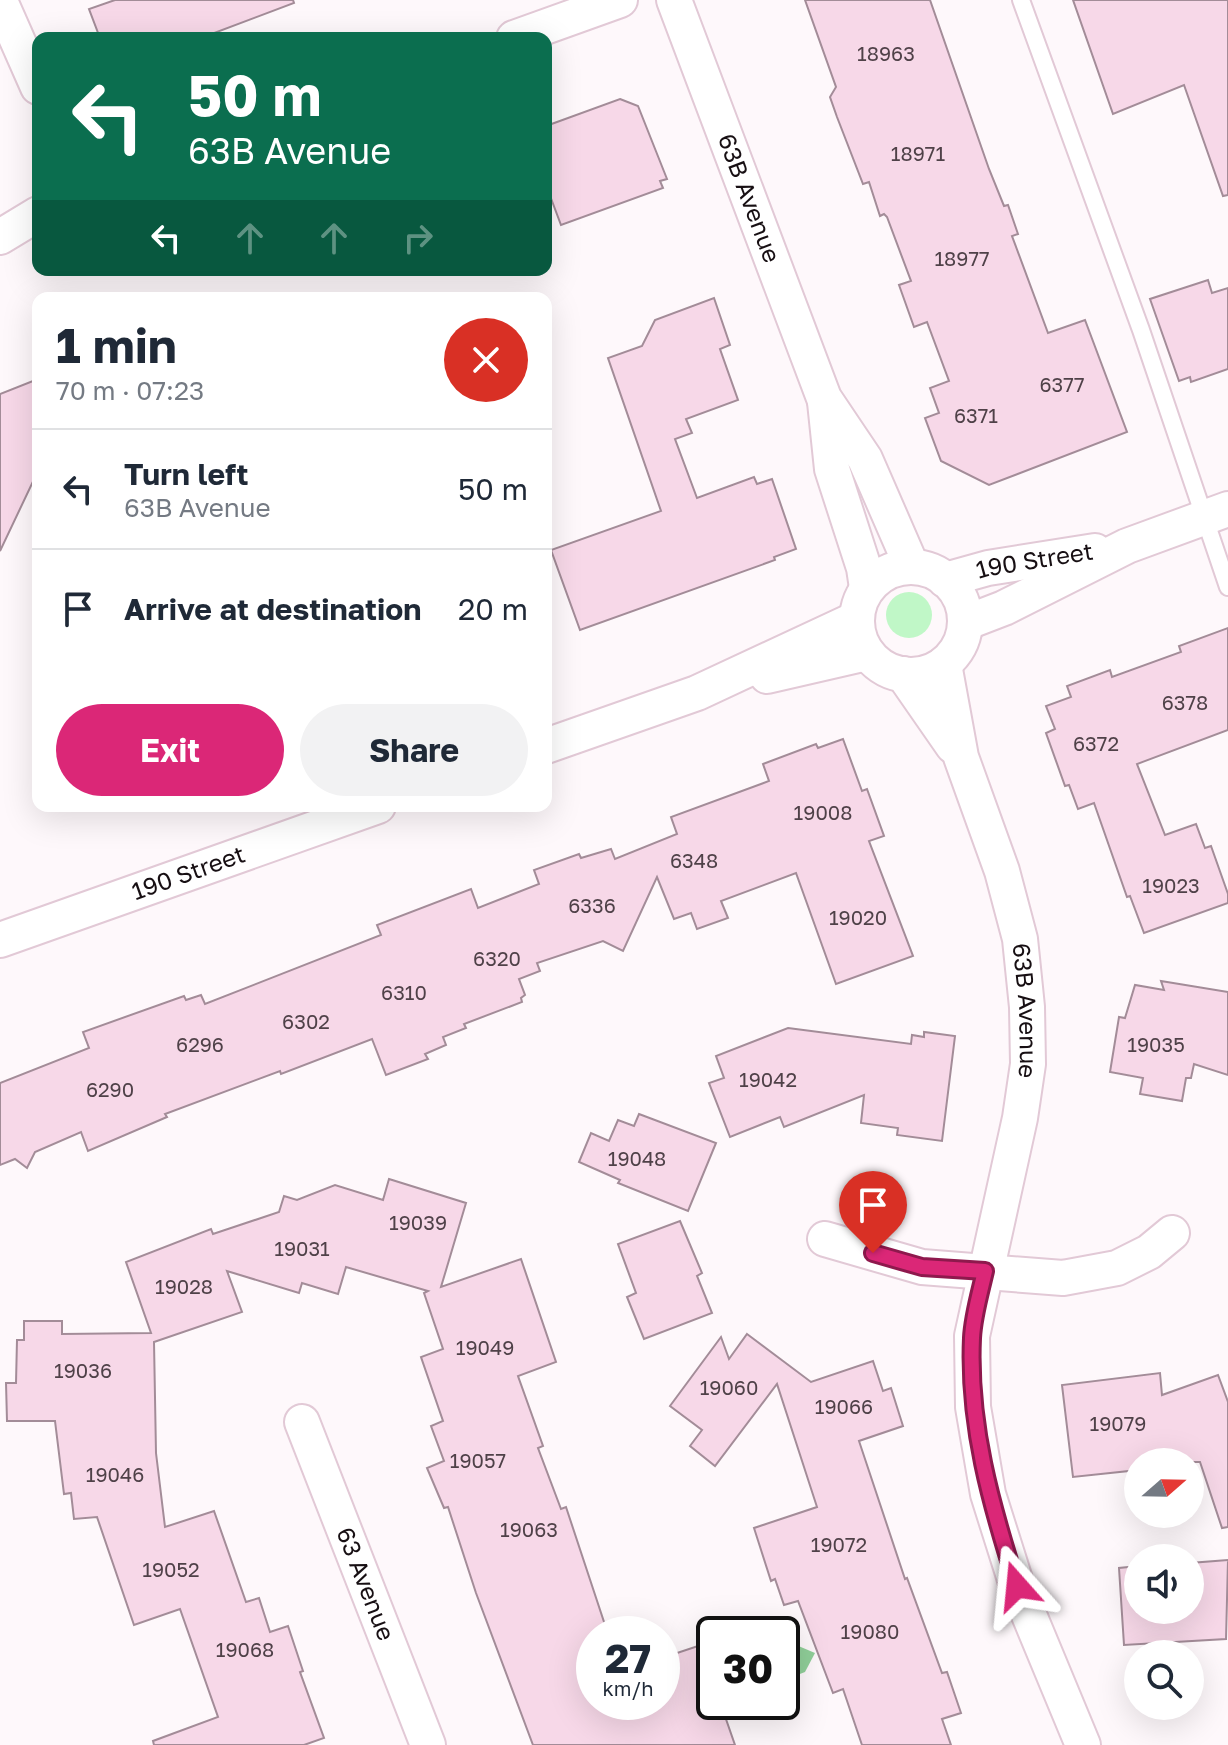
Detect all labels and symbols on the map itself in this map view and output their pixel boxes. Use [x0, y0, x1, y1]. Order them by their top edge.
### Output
house number: 18963 [857, 41, 915, 65]
street label: 63B Avenue [713, 129, 788, 266]
house number: 18971 [891, 141, 945, 165]
house number: 18977 [934, 246, 990, 270]
house number: 6377 [1040, 372, 1085, 396]
house number: 6371 [954, 403, 998, 427]
street label: 190 Street [972, 535, 1095, 584]
house number: 6378 [1162, 690, 1208, 714]
house number: 6372 [1073, 731, 1119, 755]
house number: 19008 [794, 800, 852, 824]
street label: 190 Street [127, 838, 249, 905]
house number: 6348 [670, 848, 718, 872]
house number: 19023 [1142, 873, 1200, 897]
house number: 6336 [568, 893, 616, 917]
house number: 19020 [829, 905, 887, 929]
street label: 63B Avenue [1008, 942, 1044, 1081]
house number: 6320 [473, 946, 521, 970]
house number: 6310 [381, 980, 427, 1004]
house number: 6302 [282, 1009, 330, 1033]
house number: 6296 [176, 1032, 224, 1056]
house number: 19035 [1127, 1032, 1185, 1056]
house number: 19042 [739, 1067, 797, 1091]
house number: 6290 [86, 1077, 134, 1101]
house number: 19048 [608, 1146, 666, 1170]
pin [839, 1171, 907, 1253]
house number: 19039 [389, 1210, 447, 1234]
house number: 19031 [274, 1236, 330, 1260]
house number: 19028 [155, 1274, 213, 1298]
house number: 19049 [456, 1335, 514, 1359]
house number: 19036 [54, 1358, 112, 1382]
house number: 19060 [700, 1375, 758, 1399]
house number: 19066 [815, 1394, 873, 1418]
house number: 19079 [1090, 1411, 1146, 1435]
house number: 19057 [450, 1448, 506, 1472]
north arrow [1124, 1448, 1204, 1528]
house number: 19046 [86, 1462, 144, 1486]
house number: 19063 [500, 1517, 558, 1541]
street label: 63 Avenue [331, 1523, 402, 1644]
house number: 19072 [811, 1532, 867, 1556]
position arrow [975, 1544, 1059, 1628]
house number: 19052 [142, 1557, 200, 1581]
speed limit sign: 30 [696, 1616, 800, 1720]
house number: 19080 [841, 1619, 899, 1643]
house number: 19068 [216, 1637, 274, 1661]

